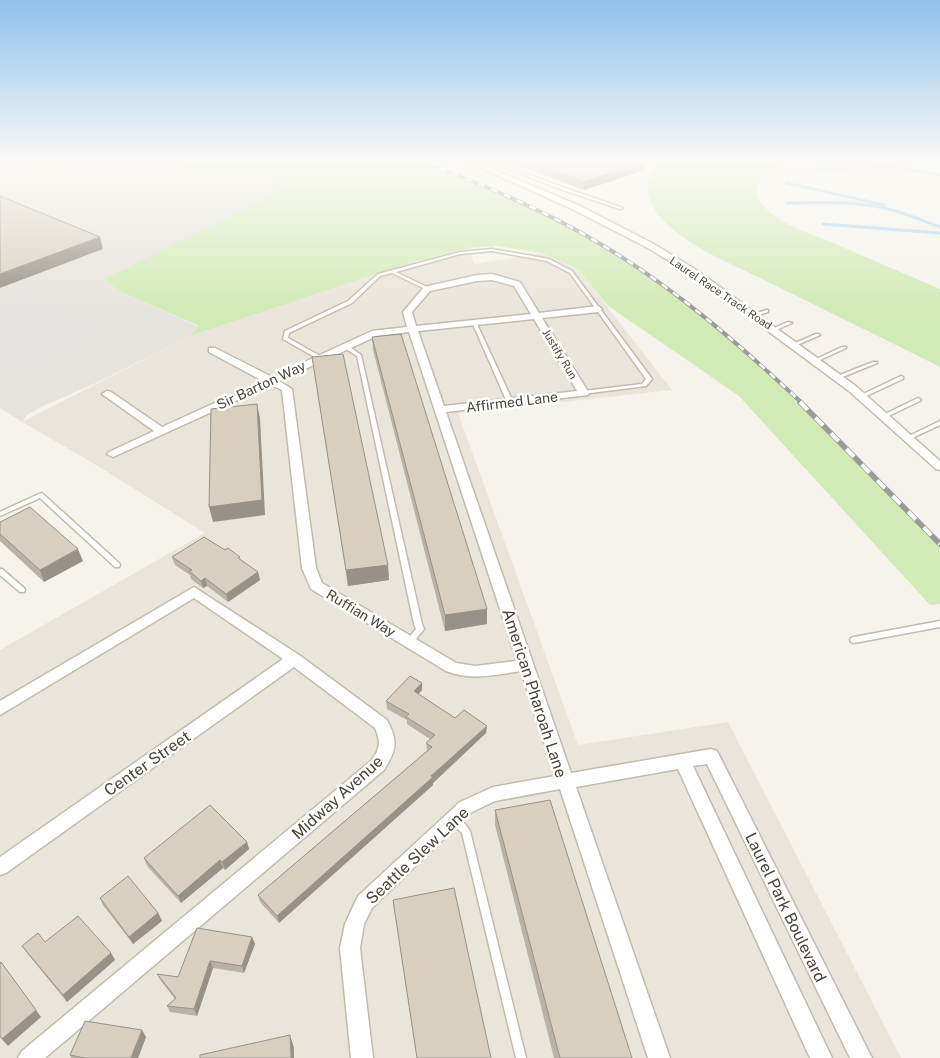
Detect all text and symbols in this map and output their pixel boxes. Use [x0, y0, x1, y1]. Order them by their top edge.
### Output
street label: Laurel Race Track Road [668, 254, 774, 332]
street label: Justify Run [540, 327, 580, 381]
street label: Sir Barton Way [214, 357, 308, 413]
street label: Affirmed Lane [465, 388, 559, 416]
street label: Ruffian Way [323, 586, 399, 640]
street label: American Pharoah Lane [498, 606, 571, 780]
street label: Center Street [101, 727, 194, 800]
street label: Midway Avenue [288, 752, 387, 843]
street label: Seattle Slew Lane [362, 803, 473, 908]
street label: Laurel Park Boulevard [741, 829, 830, 985]

